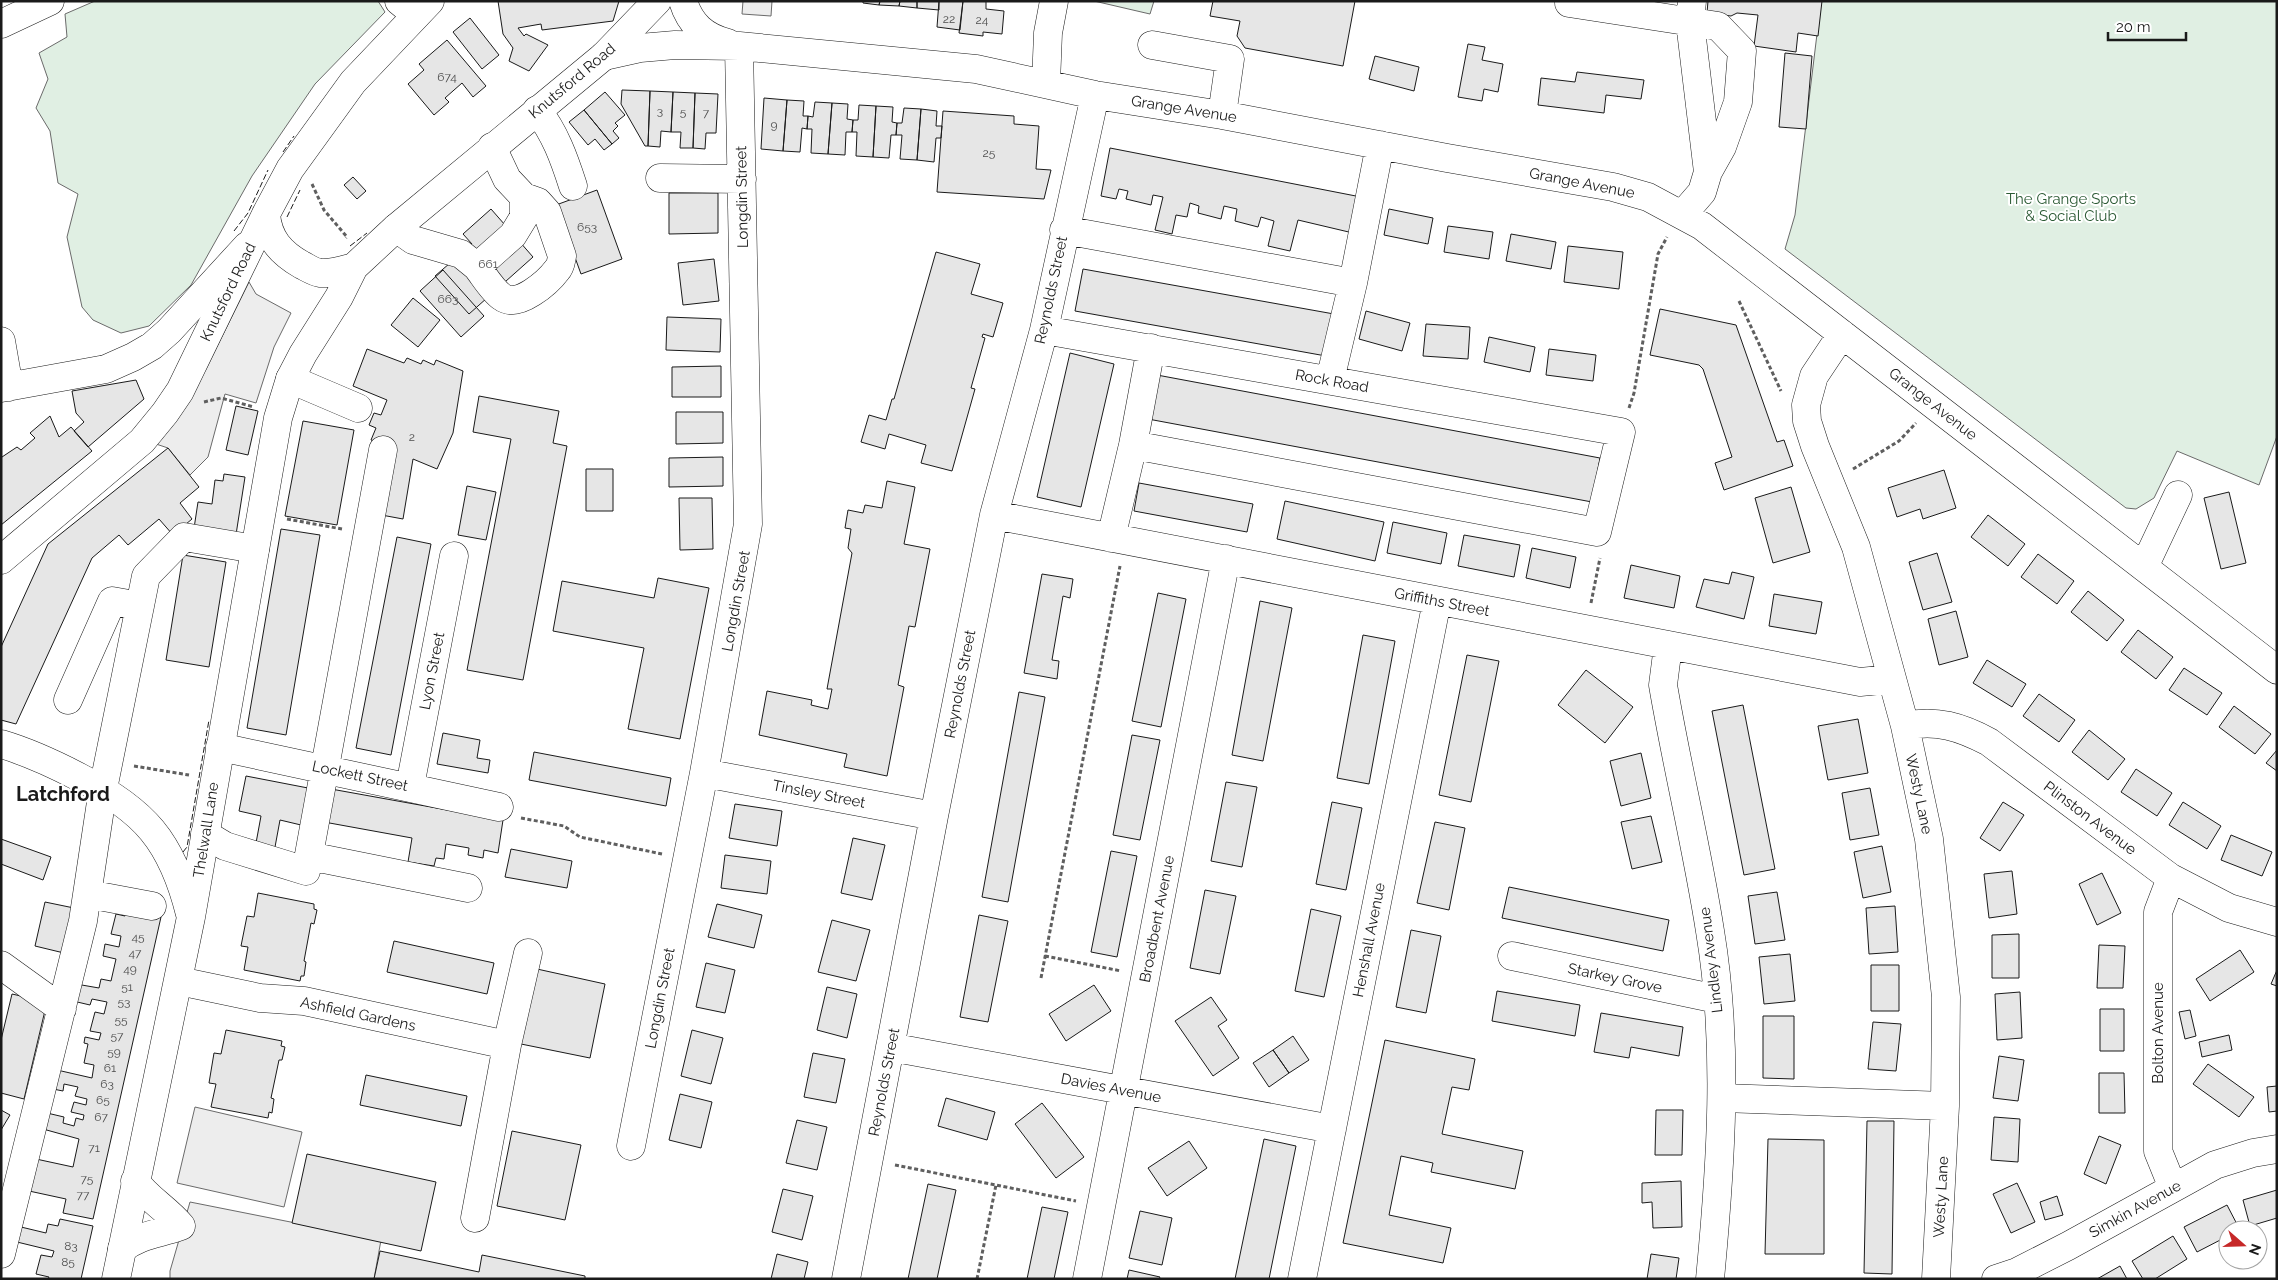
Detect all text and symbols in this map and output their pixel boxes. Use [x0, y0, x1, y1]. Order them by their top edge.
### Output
scale bar [2108, 10, 2186, 42]
house number: 22 [943, 12, 955, 26]
house number: 24 [976, 13, 989, 27]
text: 20 m [2116, 18, 2151, 36]
street label: Knutsford Road [525, 40, 619, 122]
house number: 674 [437, 70, 457, 84]
street label: Grange Avenue [1130, 92, 1238, 126]
house number: 3 [657, 104, 663, 118]
house number: 5 [680, 105, 687, 119]
house number: 7 [703, 106, 710, 120]
house number: 9 [770, 118, 778, 132]
street label: Longdin Street [732, 146, 752, 248]
house number: 25 [983, 146, 996, 160]
street label: Grange Avenue [1528, 164, 1636, 202]
park label: The Grange Sports & Social Club [2006, 190, 2136, 225]
house number: 653 [577, 220, 597, 234]
street label: Reynolds Street [1031, 234, 1071, 346]
street label: Knutsford Road [196, 240, 260, 344]
house number: 661 [478, 257, 498, 271]
house number: 663 [438, 292, 458, 306]
street label: Grange Avenue [1885, 364, 1981, 444]
street label: Rock Road [1294, 366, 1370, 396]
house number: 2 [409, 430, 415, 444]
street label: Longdin Street [718, 549, 754, 653]
street label: Griffiths Street [1393, 584, 1491, 620]
street label: Reynolds Street [941, 628, 979, 740]
street label: Lyon Street [416, 631, 448, 711]
street label: Westy Lane [1902, 752, 1936, 836]
street label: Lockett Street [310, 757, 410, 795]
street label: Tinsley Street [771, 776, 867, 812]
street label: Plinston Avenue [2040, 777, 2140, 859]
street label: Thelwall Lane [190, 781, 222, 879]
district label: Latchford [16, 782, 110, 806]
street label: Broadbent Avenue [1136, 854, 1178, 984]
street label: Henshall Avenue [1349, 881, 1389, 999]
street label: Lindley Avenue [1696, 906, 1726, 1014]
house number: 45 [131, 930, 145, 944]
house number: 47 [129, 946, 142, 960]
street label: Longdin Street [641, 946, 679, 1050]
street label: Starkey Grove [1566, 959, 1664, 997]
house number: 49 [123, 962, 137, 976]
house number: 51 [121, 980, 133, 994]
street label: Bolton Avenue [2149, 982, 2167, 1084]
street label: Ashfield Gardens [299, 993, 417, 1035]
house number: 53 [118, 995, 130, 1009]
house number: 55 [114, 1013, 128, 1027]
street label: Reynolds Street [865, 1026, 903, 1138]
house number: 57 [111, 1029, 124, 1043]
house number: 59 [107, 1045, 121, 1059]
house number: 61 [104, 1061, 116, 1075]
street label: Davies Avenue [1059, 1069, 1163, 1107]
house number: 63 [100, 1077, 114, 1091]
house number: 65 [96, 1093, 110, 1107]
house number: 67 [94, 1110, 108, 1124]
house number: 71 [88, 1141, 100, 1155]
street label: Westy Lane [1930, 1156, 1952, 1238]
house number: 75 [81, 1172, 94, 1186]
street label: Simkin Avenue [2086, 1176, 2184, 1242]
house number: 77 [77, 1188, 90, 1202]
north arrow [2218, 1220, 2268, 1270]
house number: 83 [64, 1239, 78, 1253]
text: N [2246, 1242, 2265, 1257]
house number: 85 [61, 1255, 75, 1269]

